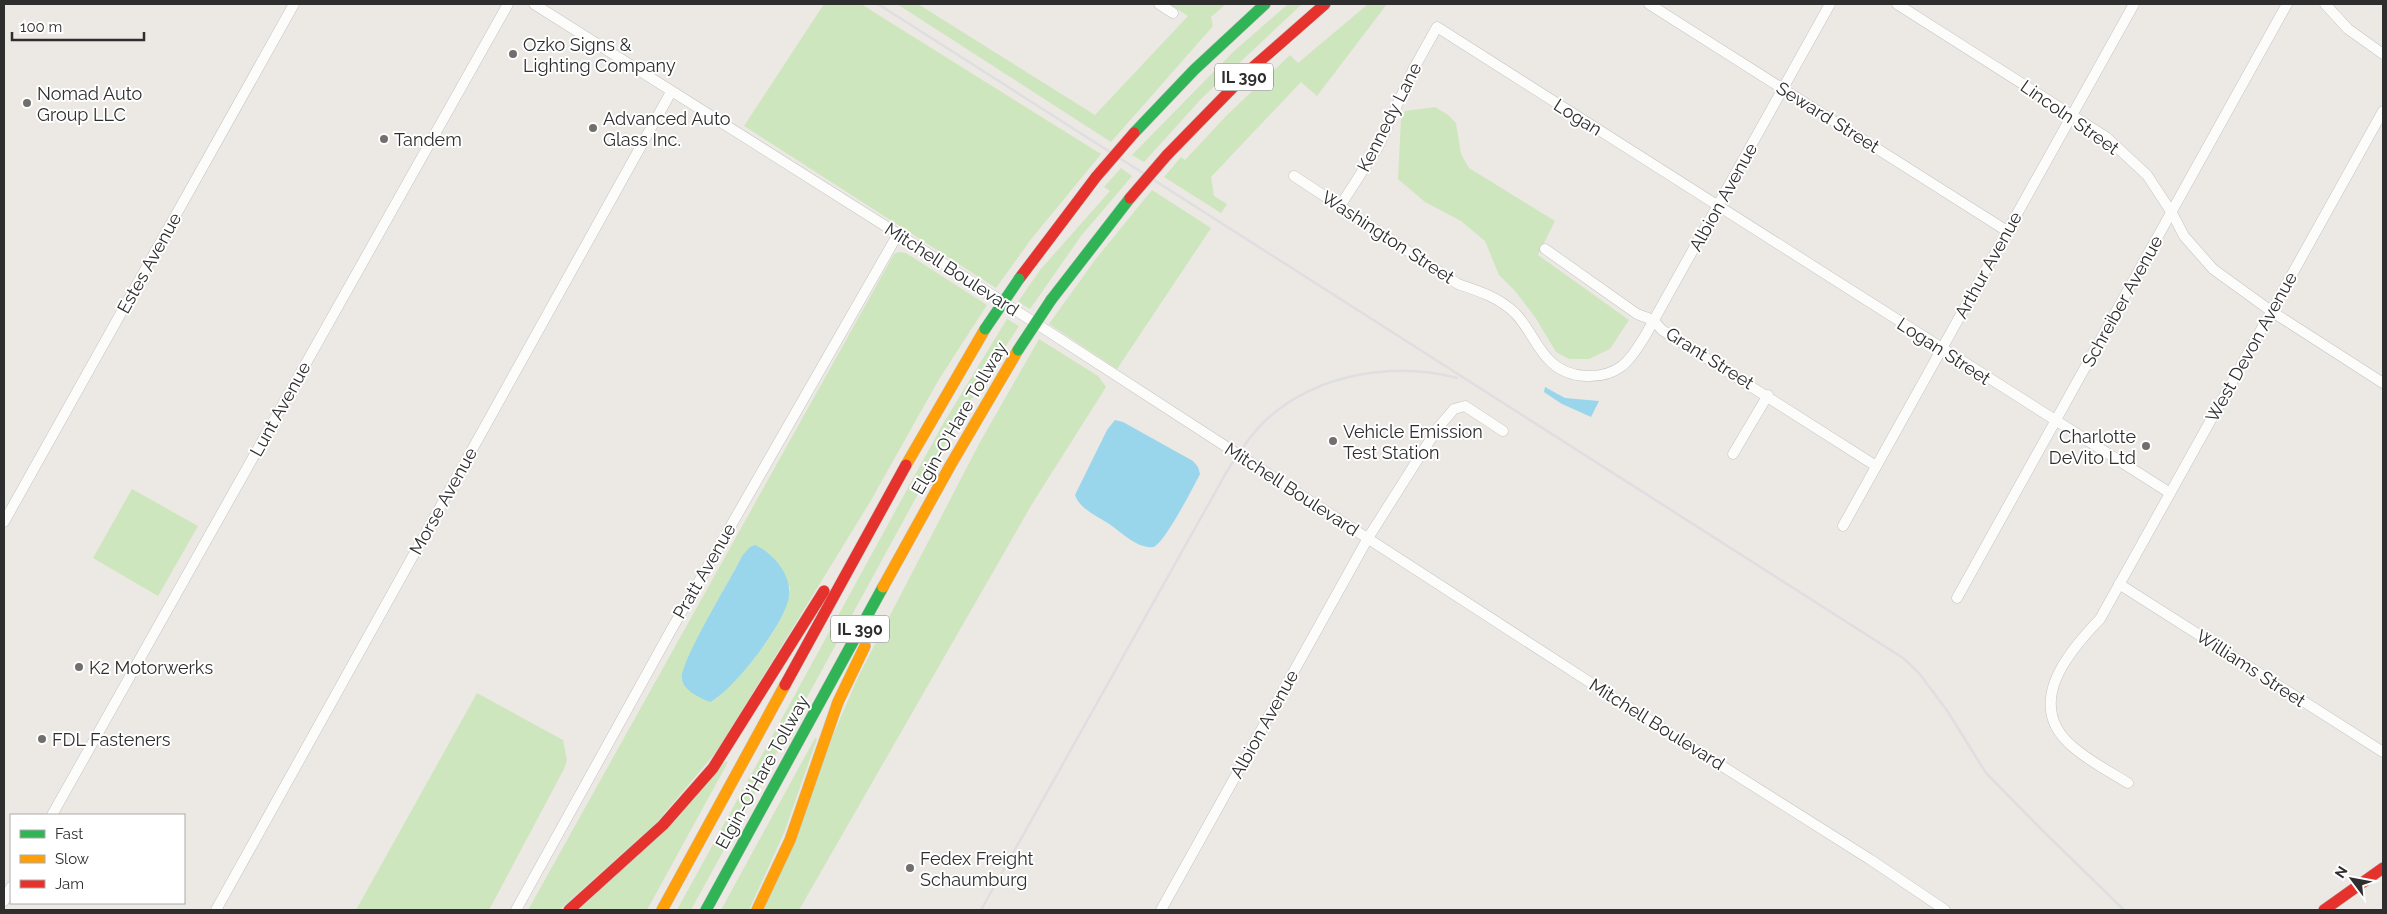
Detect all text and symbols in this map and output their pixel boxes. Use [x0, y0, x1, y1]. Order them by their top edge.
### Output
scale bar [12, 10, 145, 42]
text: 100 m [20, 18, 62, 36]
place label: Ozko Signs & Lighting Company [523, 34, 676, 76]
marker: Ozko Signs & Lighting Company [507, 48, 519, 60]
street label: Kennedy Lane [1353, 59, 1426, 175]
road number: IL 390 [1215, 64, 1273, 90]
street label: Lincoln Street [2017, 75, 2123, 159]
street label: Seward Street [1773, 77, 1883, 157]
place label: Nomad Auto Group LLC [37, 83, 143, 125]
street label: Logan [1550, 94, 1606, 140]
marker: Nomad Auto Group LLC [21, 97, 33, 109]
place label: Advanced Auto Glass Inc. [603, 108, 731, 150]
marker: Advanced Auto Glass Inc. [587, 122, 599, 134]
place label: Tandem [394, 129, 462, 150]
marker: Tandem [378, 133, 390, 145]
street label: Albion Avenue [1685, 139, 1762, 255]
street label: Washington Street [1318, 186, 1458, 288]
street label: Arthur Avenue [1950, 208, 2026, 322]
street label: Estes Avenue [113, 209, 186, 317]
street label: Mitchell Boulevard [881, 218, 1023, 320]
street label: Schreiber Avenue [2077, 231, 2167, 370]
street label: West Devon Avenue [2201, 268, 2301, 426]
street label: Logan Street [1893, 313, 1995, 389]
street label: Grant Street [1662, 323, 1758, 393]
street label: Elgin-O'Hare Tollway [907, 338, 1011, 498]
street label: Lunt Avenue [245, 358, 315, 460]
place label: Vehicle Emission Test Station [1343, 421, 1483, 463]
place label: Charlotte DeVito Ltd [2049, 426, 2136, 468]
marker: Vehicle Emission Test Station [1327, 435, 1339, 447]
street label: Mitchell Boulevard [1221, 438, 1363, 540]
marker: Charlotte DeVito Ltd [2140, 440, 2152, 452]
street label: Morse Avenue [405, 443, 481, 558]
street label: Pratt Avenue [668, 519, 740, 622]
road number: IL 390 [831, 616, 889, 642]
street label: Williams Street [2192, 625, 2310, 711]
place label: K2 Motorwerks [89, 657, 213, 678]
marker: K2 Motorwerks [73, 661, 85, 673]
street label: Albion Avenue [1226, 666, 1303, 782]
street label: Mitchell Boulevard [1586, 674, 1728, 774]
street label: Elgin-O'Hare Tollway [711, 691, 813, 853]
place label: FDL Fasteners [52, 729, 171, 750]
marker: FDL Fasteners [36, 733, 48, 745]
legend [10, 814, 185, 904]
text: Fast [55, 825, 83, 843]
place label: Fedex Freight Schaumburg [920, 848, 1034, 890]
text: Slow [55, 850, 89, 868]
north arrow [2327, 854, 2377, 904]
marker: Fedex Freight Schaumburg [904, 862, 916, 874]
text: N [2331, 863, 2351, 881]
text: Jam [55, 875, 84, 893]

